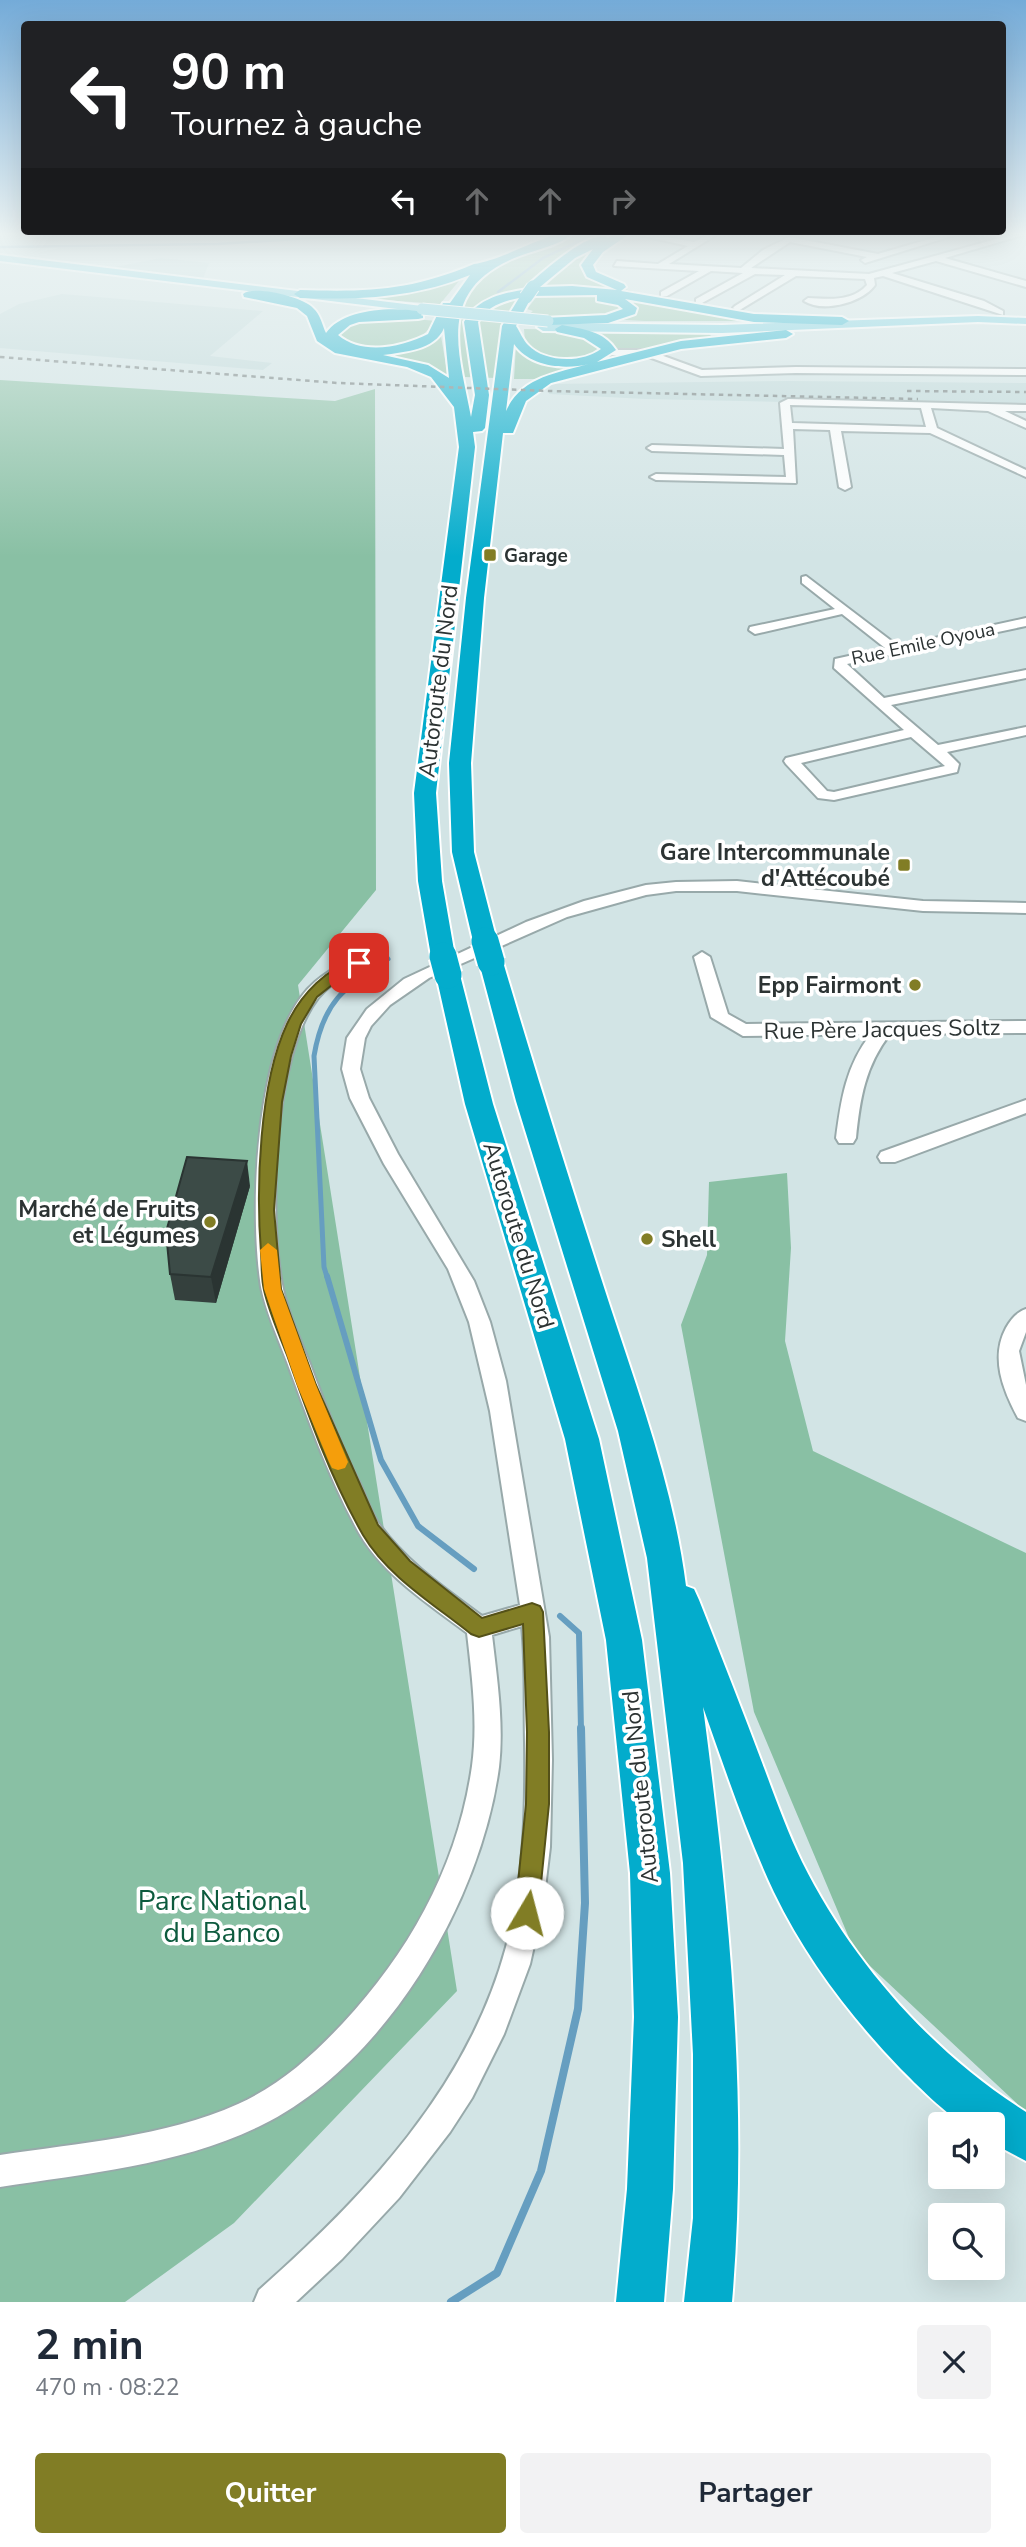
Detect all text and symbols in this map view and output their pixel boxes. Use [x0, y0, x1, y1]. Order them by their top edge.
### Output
text: 90 m [171, 39, 286, 106]
icon: left [56, 49, 147, 140]
text: Tournez à gauche [171, 103, 422, 146]
icon: left [385, 182, 423, 220]
icon: ahead [458, 182, 496, 220]
icon: ahead [531, 182, 569, 220]
icon: right [604, 182, 642, 220]
place label: Garage [504, 543, 568, 569]
marker: Garage [482, 547, 498, 563]
street label: Autoroute du Nord [411, 583, 466, 779]
street label: Rue Emile Oyoua [849, 616, 997, 672]
place label: Gare Intercommunale d'Attécoubé [660, 837, 890, 894]
marker: Gare Intercommunale d'Attécoubé [896, 857, 912, 873]
pin [329, 933, 389, 993]
icon: arrive [340, 944, 378, 982]
place label: Epp Fairmont [758, 970, 901, 1001]
marker: Epp Fairmont [907, 977, 923, 993]
street label: Rue Père Jacques Soltz [763, 1012, 1001, 1047]
street label: Autoroute du Nord [475, 1138, 562, 1332]
place label: Marché de Fruits et Légumes [18, 1194, 196, 1251]
marker: Marché de Fruits et Légumes [202, 1214, 218, 1230]
place label: Shell [661, 1224, 717, 1255]
marker: Shell [639, 1231, 655, 1247]
street label: Autoroute du Nord [615, 1689, 666, 1885]
position arrow [490, 1876, 564, 1950]
park label: Parc National du Banco [138, 1882, 307, 1952]
map controls [928, 2112, 1005, 2280]
button: sound [928, 2112, 1005, 2189]
button: search [928, 2203, 1005, 2280]
text: 2 min [35, 2317, 144, 2374]
button: close [917, 2325, 991, 2399]
text: 470 m · 08:22 [35, 2372, 180, 2403]
button: Quitter [35, 2453, 506, 2533]
button: Partager [520, 2453, 991, 2533]

